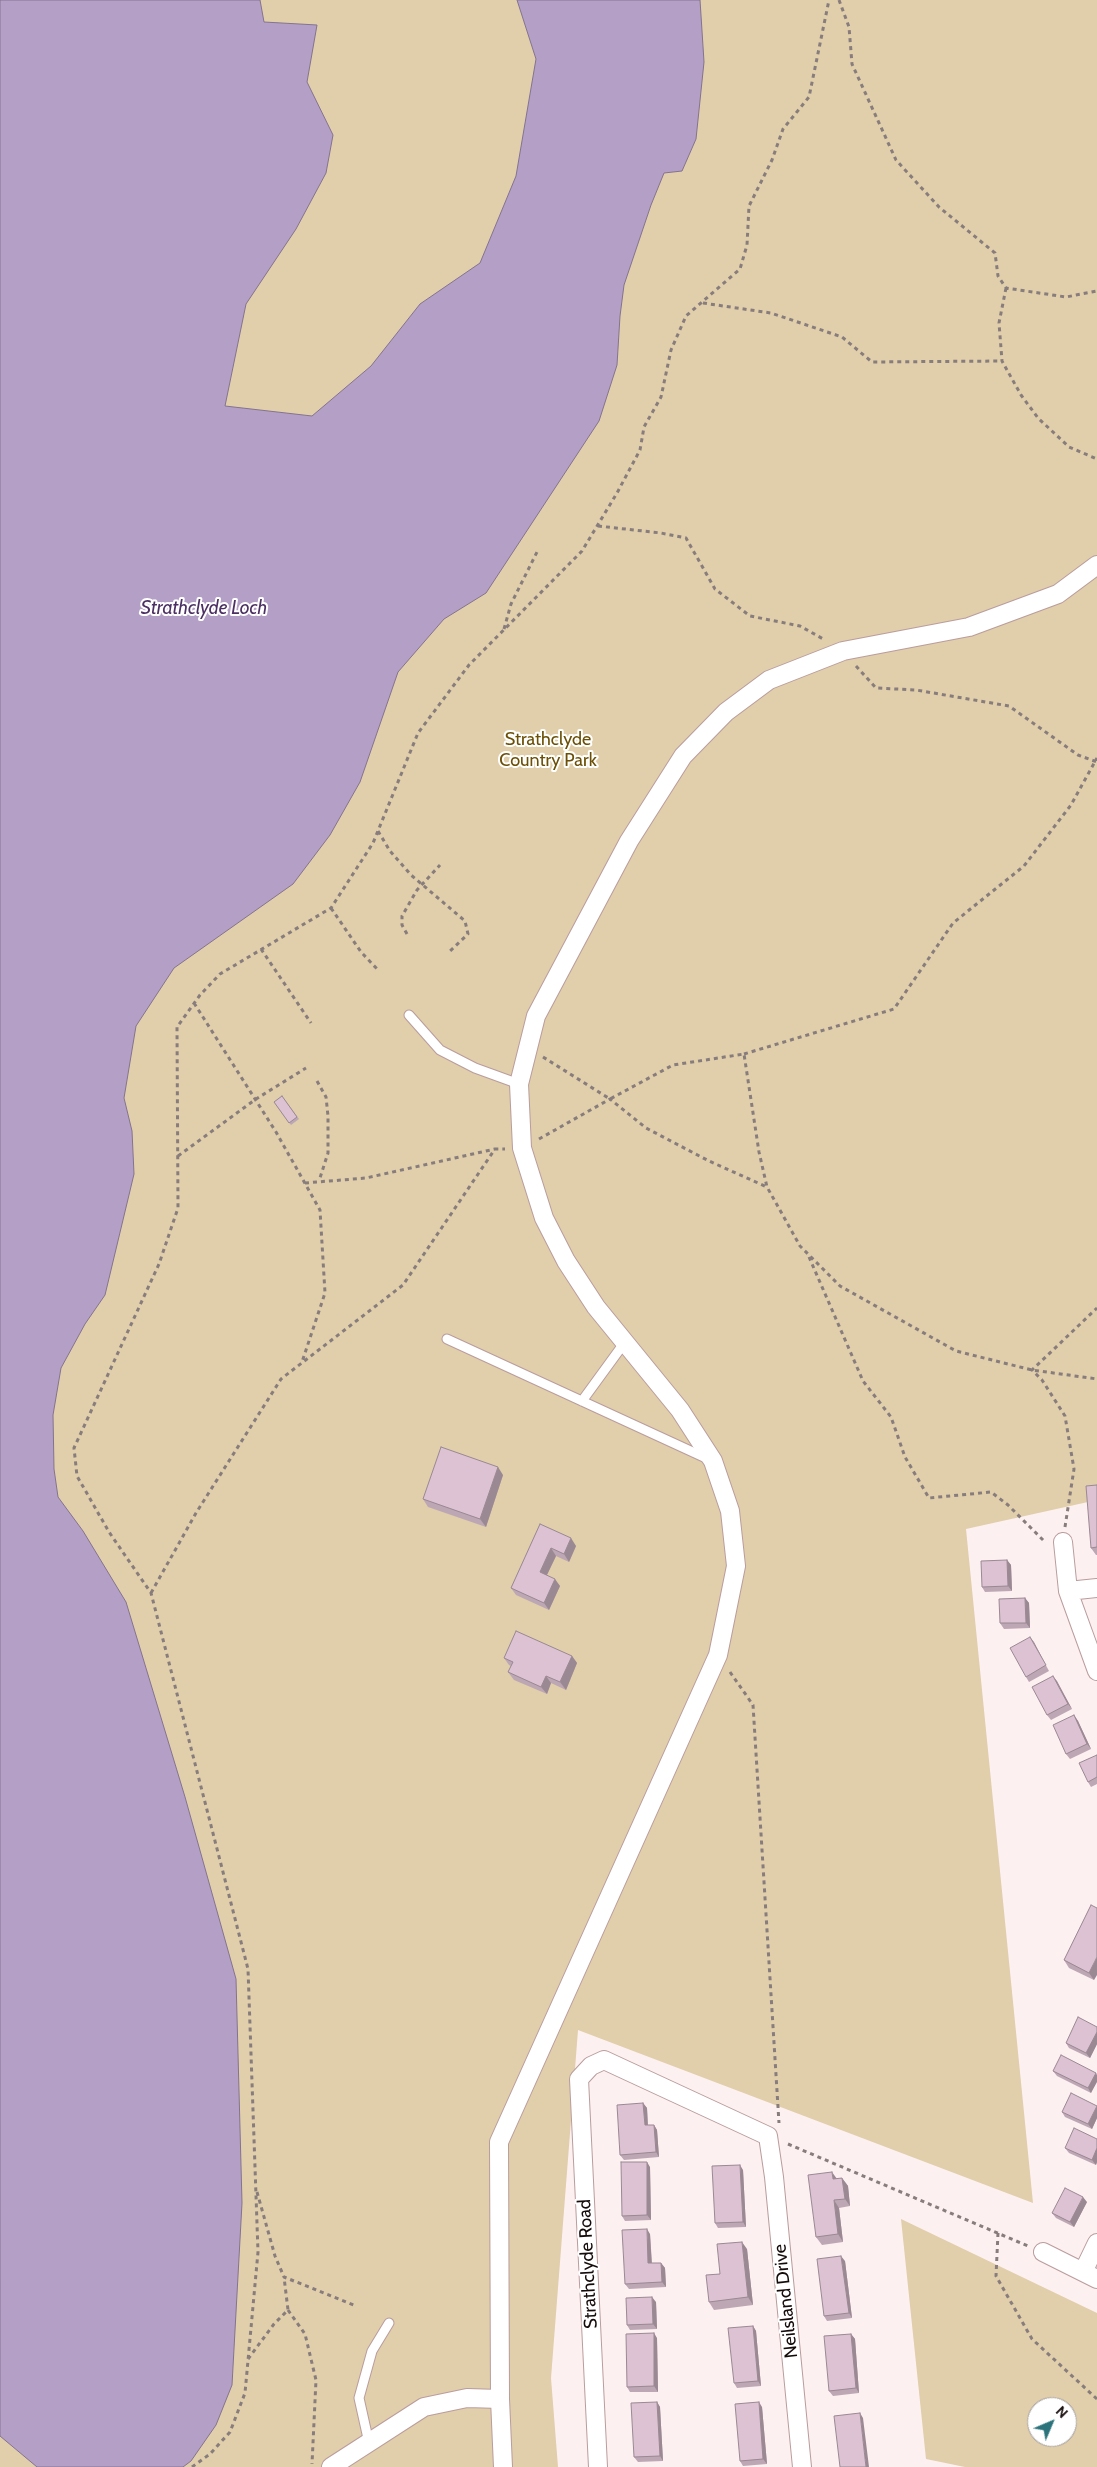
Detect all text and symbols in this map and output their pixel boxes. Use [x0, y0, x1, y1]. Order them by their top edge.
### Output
water label: Strathclyde Loch [141, 597, 267, 619]
park label: Strathclyde Country Park [499, 729, 597, 772]
street label: Strathclyde Road [574, 2199, 602, 2329]
street label: Neilsland Drive [769, 2243, 803, 2359]
north arrow [1027, 2397, 1077, 2447]
text: N [1052, 2402, 1072, 2422]

